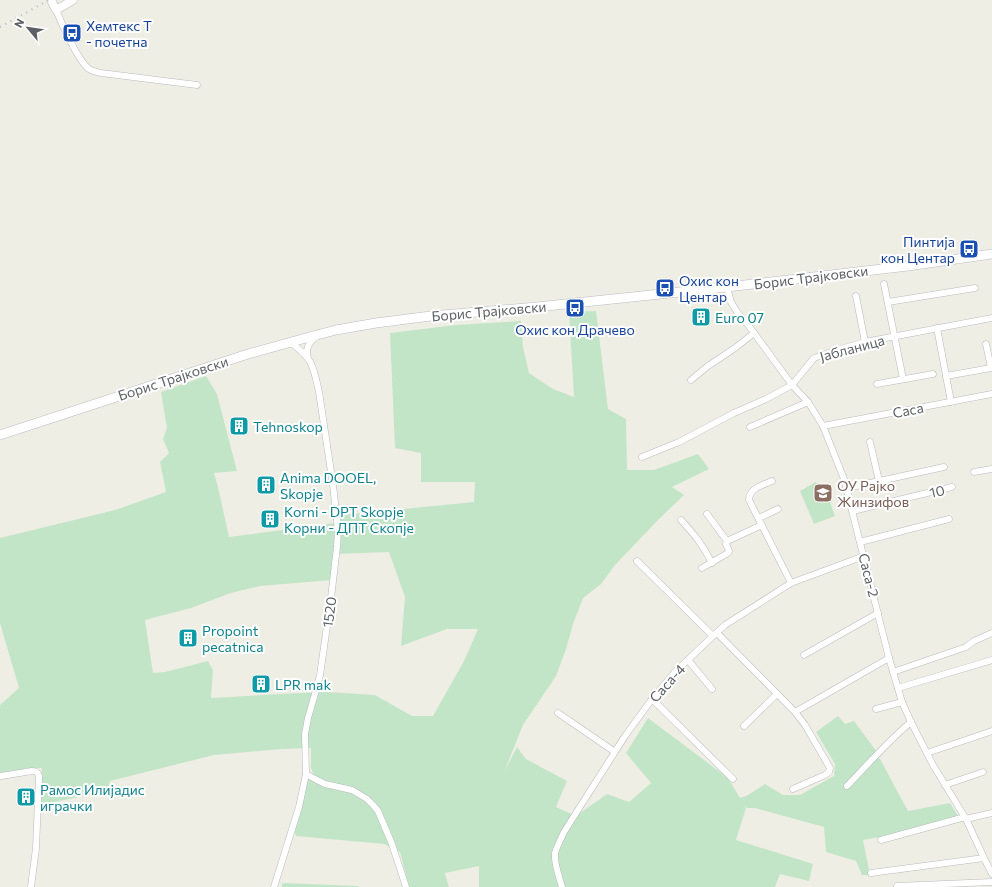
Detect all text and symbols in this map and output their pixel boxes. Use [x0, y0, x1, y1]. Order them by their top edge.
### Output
north arrow [8, 8, 48, 48]
text: N [11, 16, 27, 30]
place label: Хемтекс Т - почетна [86, 17, 152, 50]
bus stop icon: Хемтекс Т - почетна [61, 22, 83, 44]
place label: Пинтија кон Центар [881, 233, 955, 266]
bus stop icon: Пинтија кон Центар [958, 238, 980, 260]
street label: Борис Трајковски [753, 262, 869, 292]
place label: Охис кон Центар [679, 272, 739, 305]
bus stop icon: Охис кон Центар [654, 277, 676, 299]
bus stop icon: Охис кон Драчево [564, 297, 586, 319]
street label: Борис Трајковски [431, 298, 547, 324]
building icon: Euro 07 [690, 306, 712, 328]
place label: Euro 07 [715, 309, 764, 326]
place label: Охис кон Драчево [515, 321, 635, 338]
street label: Јабланица [818, 331, 886, 365]
street label: Борис Трајковски [116, 352, 230, 404]
street label: Саса [891, 399, 925, 421]
building icon: Tehnoskop [228, 415, 250, 437]
place label: Tehnoskop [253, 418, 323, 435]
place label: Anima DOOEL, Skopje [280, 469, 376, 502]
building icon: Anima DOOEL, Skopje [255, 474, 277, 496]
place label: ОУ Рајко Жинзифов [837, 477, 909, 510]
street label: 10 [928, 481, 946, 501]
school or university icon: ОУ Рајко Жинзифов [812, 482, 834, 504]
place label: Korni - DPT Skopje Корни - ДПТ Скопје [284, 503, 414, 536]
building icon: Korni - DPT Skopje Корни - ДПТ Скопје [259, 508, 281, 530]
street label: Саса-2 [855, 551, 883, 599]
street label: 1520 [318, 596, 340, 628]
place label: Propoint pecatnica [202, 622, 264, 655]
building icon: Propoint pecatnica [177, 627, 199, 649]
street label: Саса-4 [646, 660, 689, 706]
building icon: LPR mak [250, 673, 272, 695]
place label: LPR mak [275, 676, 331, 693]
place label: Рамос Илијадис играчки [40, 781, 145, 814]
building icon: Рамос Илијадис играчки [15, 786, 37, 808]

